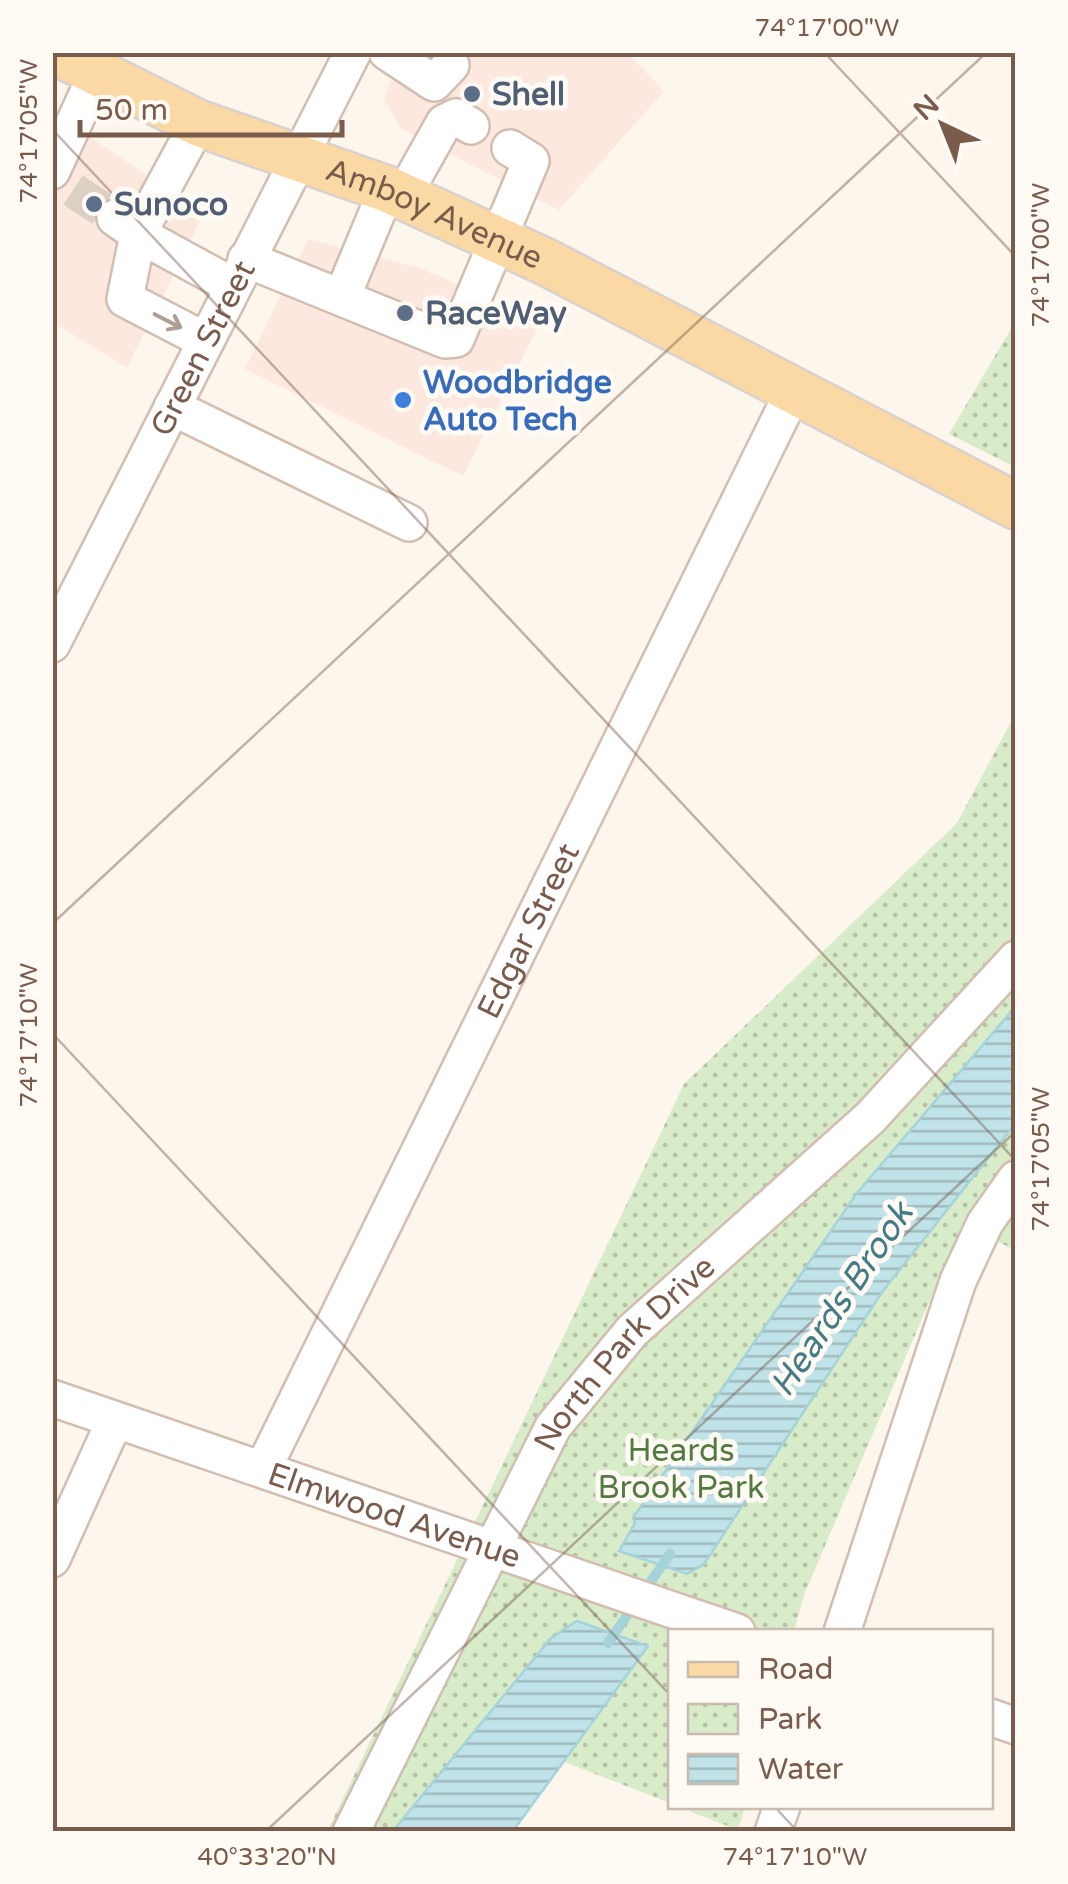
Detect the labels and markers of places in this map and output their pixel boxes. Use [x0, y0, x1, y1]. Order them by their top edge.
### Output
place label: Shell [492, 76, 565, 114]
marker: Shell [461, 83, 483, 105]
place label: Sunoco [114, 186, 228, 224]
marker: Sunoco [83, 193, 105, 215]
place label: RaceWay [425, 295, 567, 333]
marker: RaceWay [394, 302, 416, 324]
place label: Woodbridge Auto Tech [423, 364, 612, 439]
marker: Woodbridge Auto Tech [392, 389, 414, 411]

